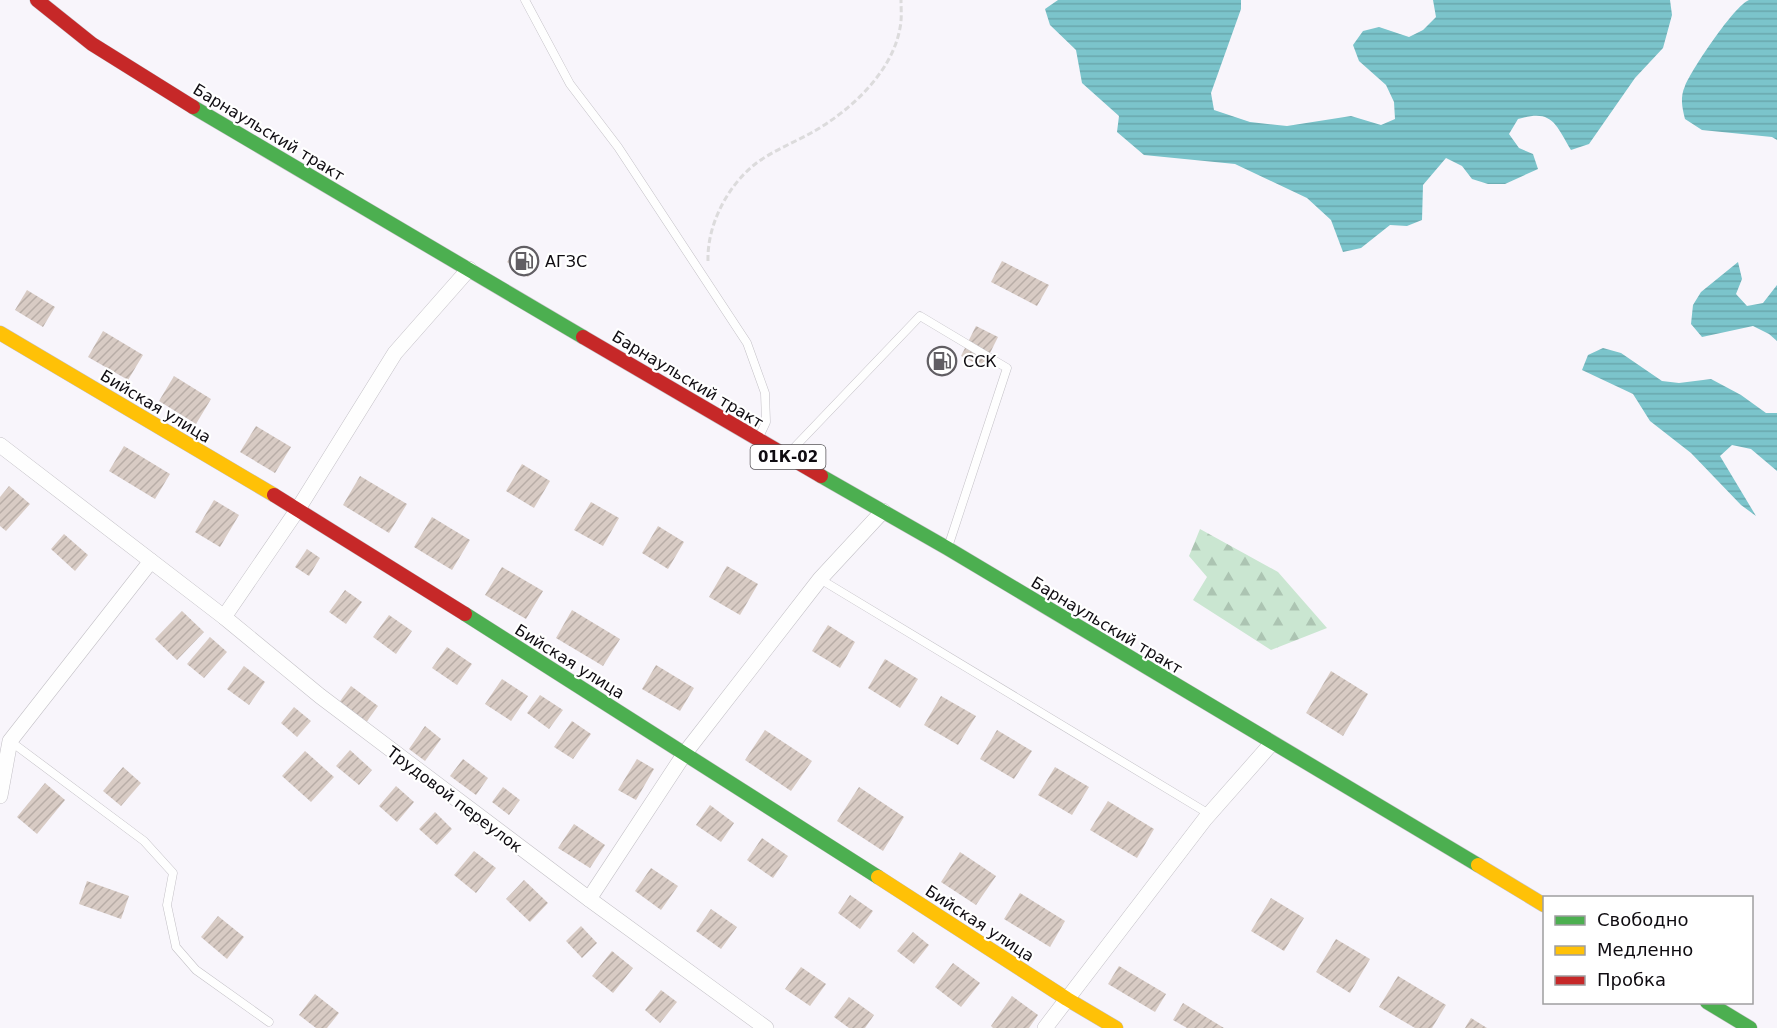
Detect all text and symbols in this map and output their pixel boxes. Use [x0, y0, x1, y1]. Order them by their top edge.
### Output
street label: Барнаульский тракт [190, 80, 348, 185]
fuel station icon: АГЗС [508, 245, 540, 277]
place label: АГЗС [545, 252, 587, 271]
street label: Барнаульский тракт [609, 327, 767, 432]
fuel station icon: ССК [926, 345, 958, 377]
place label: ССК [963, 352, 997, 371]
street label: Бийская улица [97, 366, 214, 447]
road number: 01К-02 [750, 445, 826, 469]
street label: Барнаульский тракт [1028, 573, 1186, 678]
street label: Бийская улица [511, 620, 628, 703]
street label: Трудовой переулок [383, 742, 526, 857]
street label: Бийская улица [922, 881, 1038, 966]
legend [1543, 896, 1753, 1004]
text: Свободно [1597, 909, 1689, 930]
text: Медленно [1597, 939, 1693, 960]
text: Пробка [1597, 969, 1666, 990]

